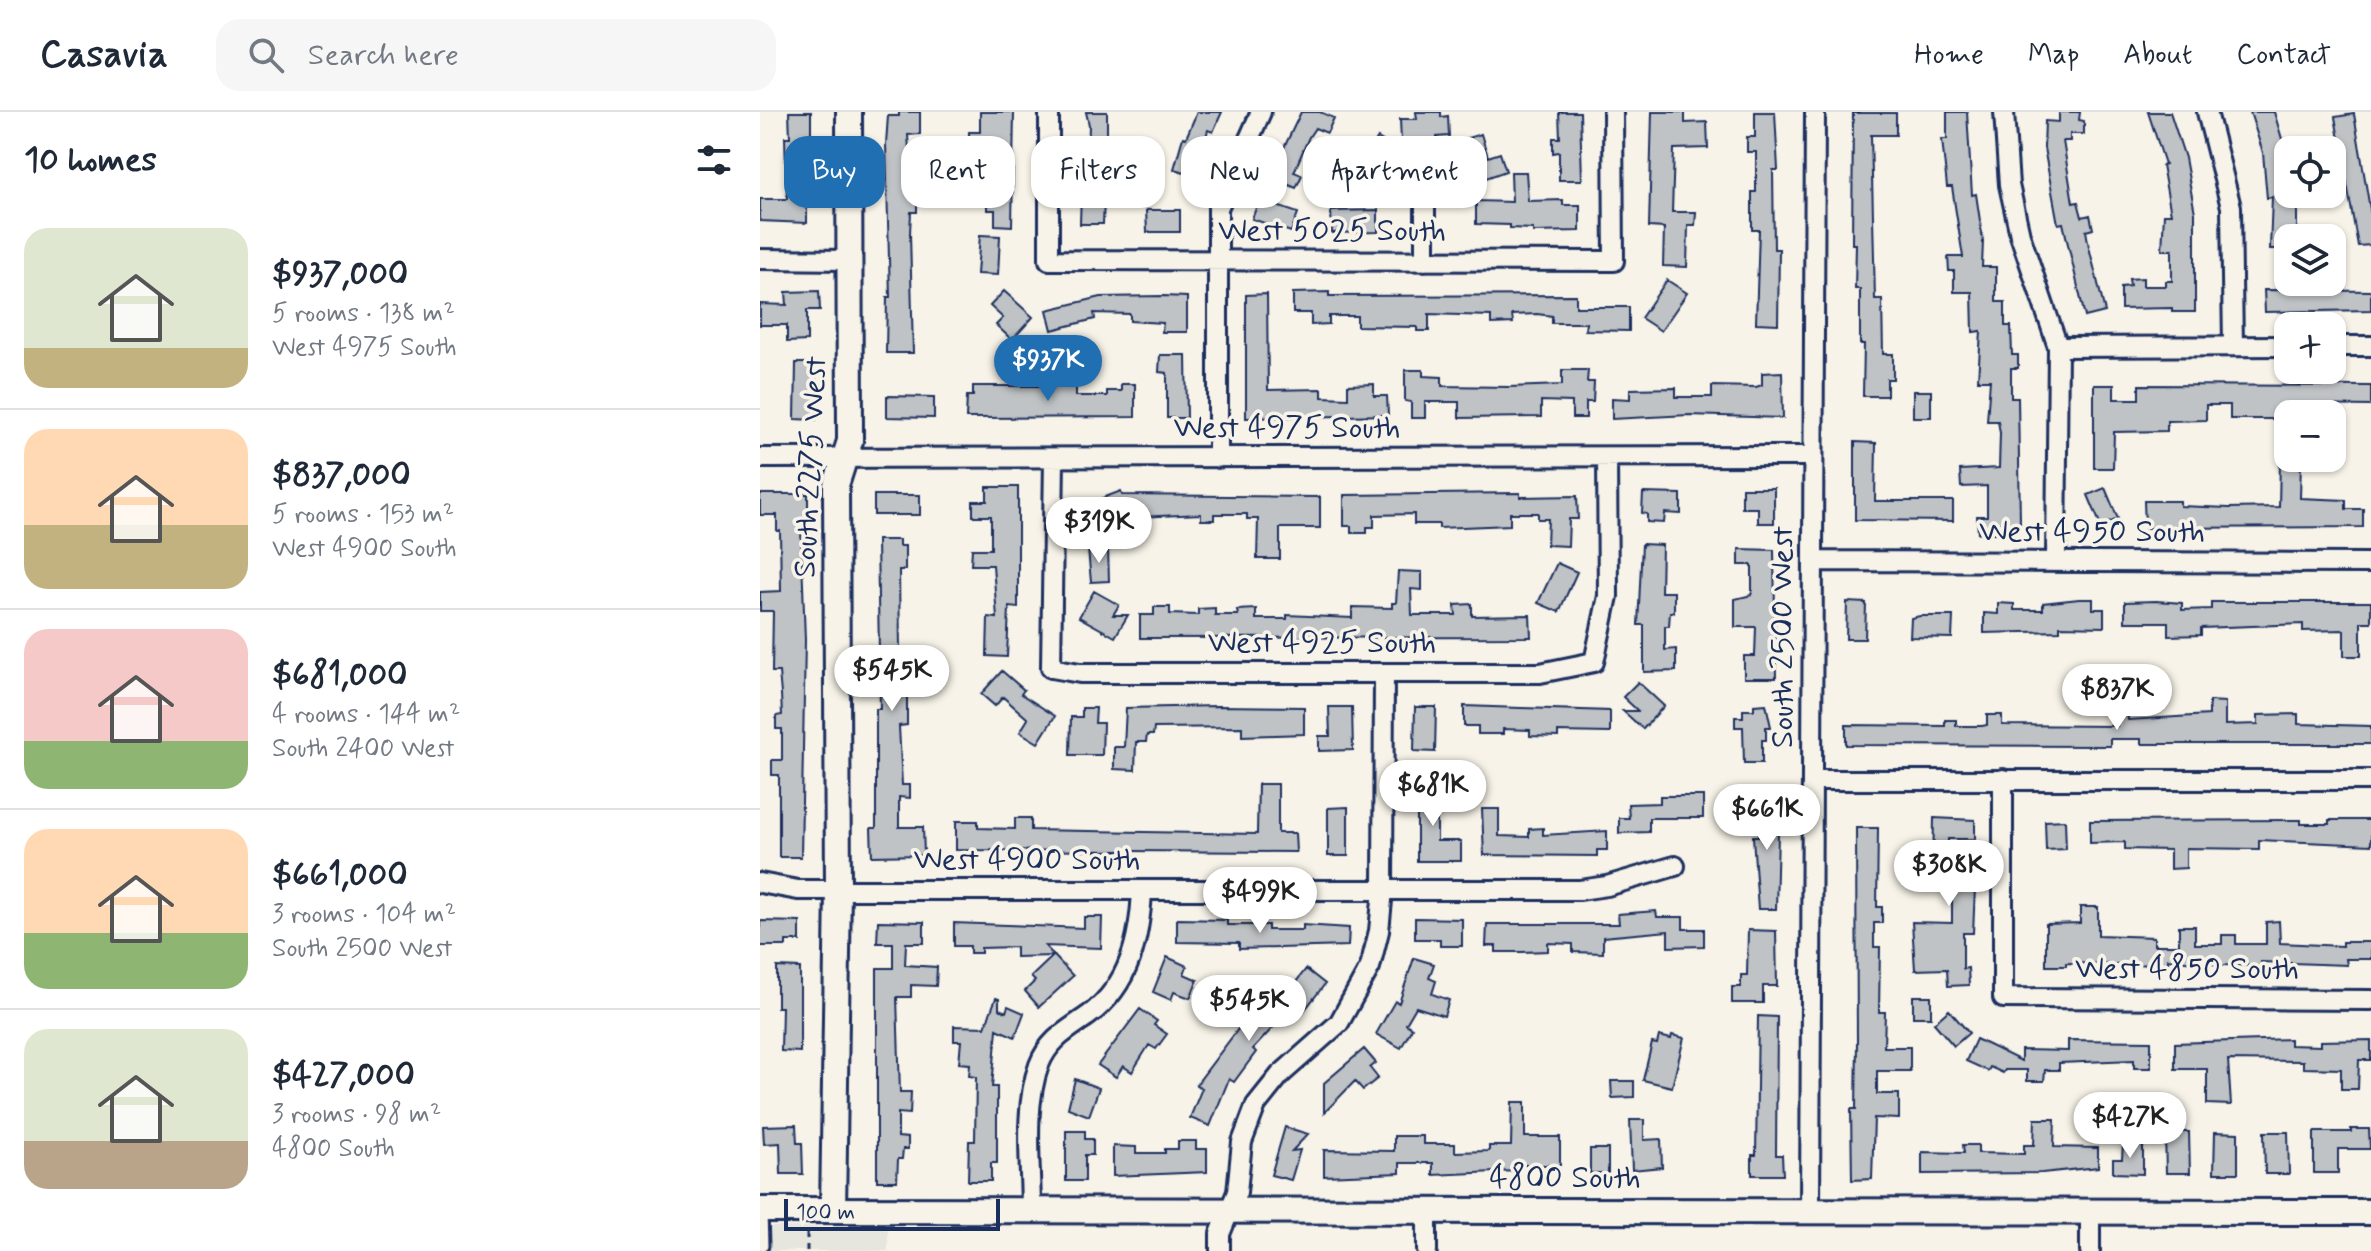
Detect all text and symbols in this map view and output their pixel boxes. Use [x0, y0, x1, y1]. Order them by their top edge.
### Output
search box [216, 19, 776, 91]
text: Casavia [40, 31, 168, 80]
icon: search [244, 33, 288, 77]
text: Search here [308, 36, 459, 75]
text: Home [1914, 37, 1984, 74]
text: Map [2028, 37, 2079, 74]
text: About [2123, 37, 2192, 74]
text: Contact [2236, 37, 2331, 74]
chip: Buy [784, 136, 885, 208]
chip: Rent [901, 136, 1015, 208]
chip: Filters [1031, 136, 1165, 208]
chip: New [1181, 136, 1287, 208]
chip: Apartment [1303, 136, 1487, 208]
map controls [2274, 136, 2346, 472]
button: locate [2274, 136, 2346, 208]
text: 10 homes [24, 138, 157, 183]
icon: filters [692, 138, 736, 182]
street label: West 5025 South [1218, 210, 1446, 252]
button: layers [2274, 224, 2346, 296]
text: $937,000 [272, 252, 408, 297]
icon: home [88, 260, 184, 356]
text: 5 rooms · 138 m² [272, 297, 455, 331]
button: + [2274, 312, 2346, 384]
text: West 4975 South [272, 331, 457, 365]
pin: $937K [992, 335, 1104, 403]
text: $937K [1012, 344, 1084, 378]
street label: South 2275 West [784, 355, 838, 579]
button: − [2274, 400, 2346, 472]
street label: West 4975 South [1173, 407, 1401, 449]
text: $837,000 [272, 453, 411, 498]
icon: home [88, 461, 184, 557]
pin: $319K [1043, 497, 1155, 565]
text: 5 rooms · 153 m² [272, 498, 454, 532]
text: $319K [1064, 506, 1134, 540]
street label: West 4950 South [1979, 511, 2205, 553]
street label: South 2500 West [1762, 526, 1804, 748]
text: West 4900 South [272, 532, 457, 566]
street label: West 4925 South [1208, 622, 1436, 664]
pin: $545K [836, 645, 948, 713]
text: $681,000 [272, 653, 408, 698]
text: $545K [852, 654, 932, 688]
icon: home [88, 661, 184, 757]
pin: $837K [2061, 664, 2173, 732]
text: $837K [2080, 673, 2154, 707]
text: 4 rooms · 144 m² [272, 698, 460, 732]
text: South 2400 West [272, 732, 455, 766]
pin: $681K [1377, 760, 1489, 828]
text: $681K [1397, 769, 1469, 803]
pin: $661K [1711, 784, 1823, 852]
text: $661K [1731, 793, 1803, 827]
street label: West 4900 South [913, 839, 1141, 881]
pin: $308K [1893, 840, 2005, 908]
text: $308K [1912, 849, 1986, 883]
text: $661,000 [272, 853, 408, 898]
icon: home [88, 861, 184, 957]
pin: $499K [1204, 867, 1316, 935]
text: $499K [1221, 876, 1299, 910]
text: 3 rooms · 104 m² [272, 898, 456, 932]
text: South 2500 West [272, 932, 453, 966]
street label: West 4850 South [2075, 948, 2299, 990]
pin: $545K [1193, 975, 1305, 1043]
text: $545K [1209, 984, 1289, 1018]
text: $427,000 [272, 1053, 415, 1098]
icon: home [88, 1061, 184, 1157]
pin: $427K [2074, 1092, 2186, 1160]
text: 3 rooms · 98 m² [272, 1098, 441, 1132]
text: $427K [2091, 1101, 2169, 1135]
text: 4800 South [272, 1132, 395, 1166]
street label: 4800 South [1489, 1157, 1641, 1199]
scale bar [784, 1195, 1000, 1231]
text: 100 m [796, 1199, 855, 1227]

